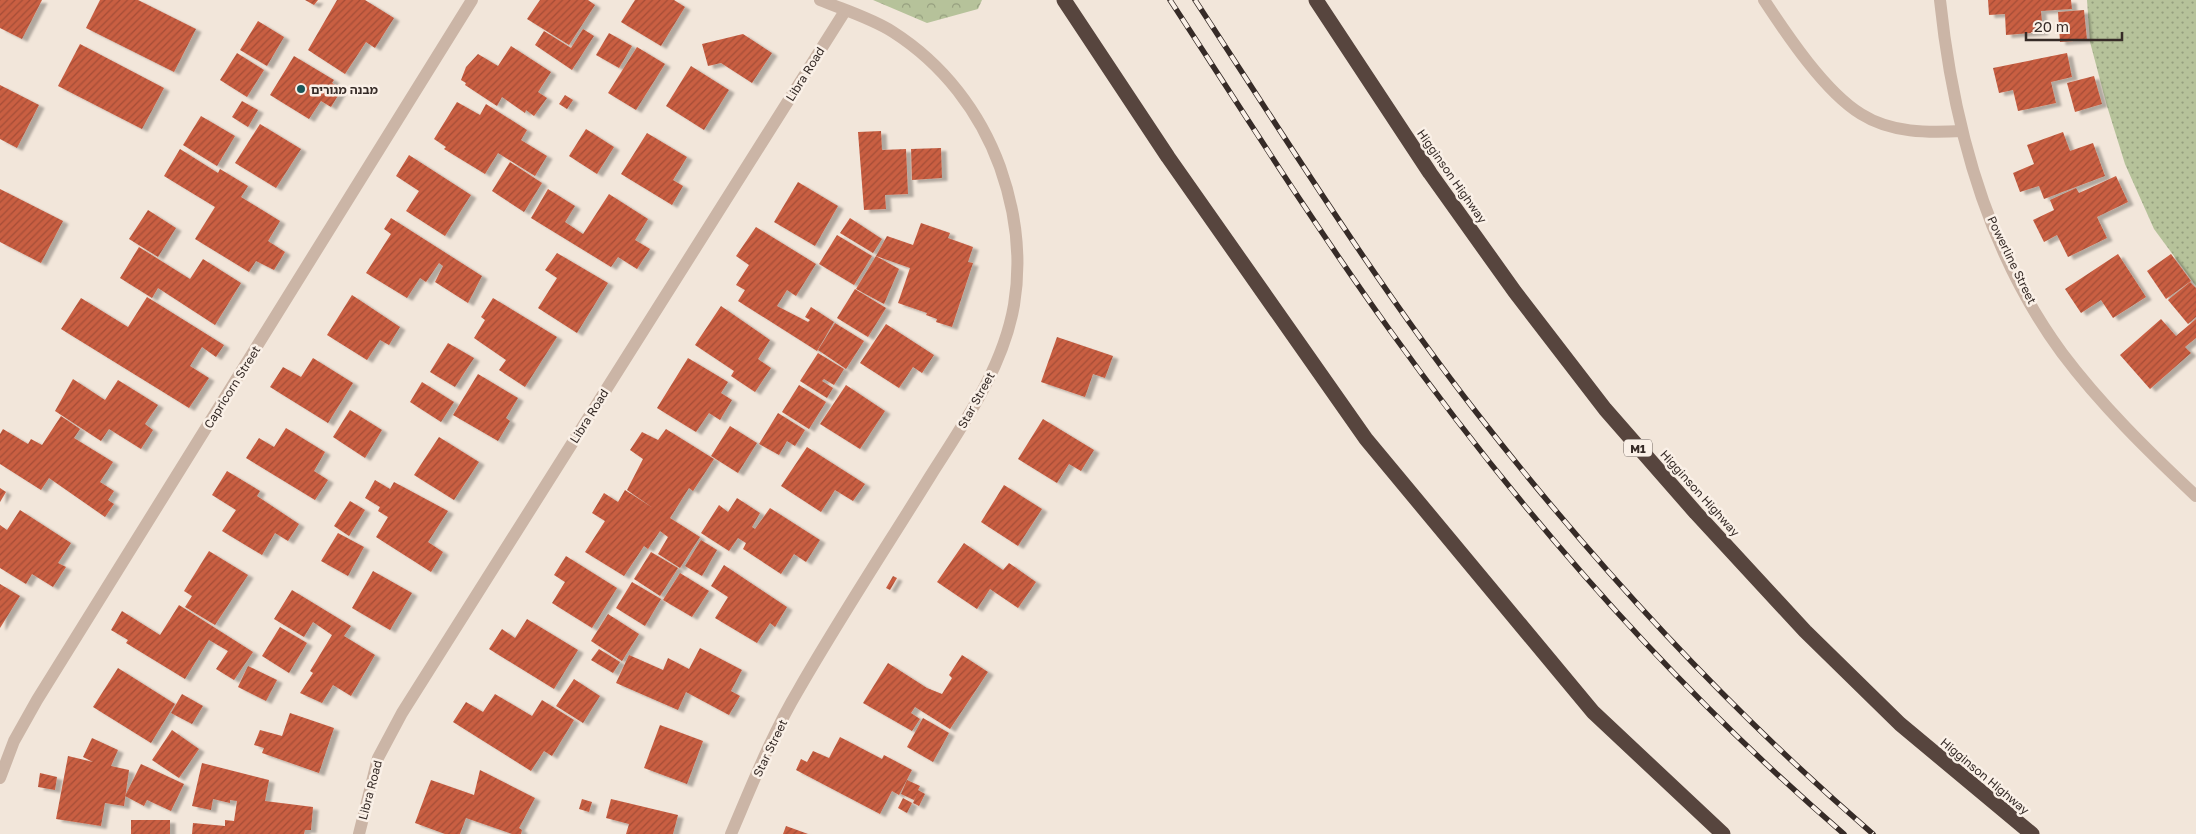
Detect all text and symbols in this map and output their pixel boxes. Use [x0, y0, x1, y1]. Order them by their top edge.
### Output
scale bar [2026, 10, 2122, 42]
text: 20 m [2034, 17, 2069, 35]
street label: Libra Road [782, 44, 828, 104]
place label: מבנה מגורים [311, 82, 379, 97]
marker: מבנה מגורים [295, 83, 307, 95]
street label: Higginson Highway [1414, 126, 1490, 226]
street label: Powerline Street [1984, 214, 2040, 307]
street label: Capricorn Street [201, 343, 264, 431]
street label: Star Street [954, 369, 998, 431]
street label: Libra Road [566, 386, 612, 446]
road number: M1 [1624, 439, 1652, 456]
street label: Higginson Highway [1657, 447, 1743, 540]
street label: Star Street [750, 717, 790, 779]
street label: Higginson Highway [1938, 734, 2033, 818]
street label: Libra Road [355, 759, 385, 821]

